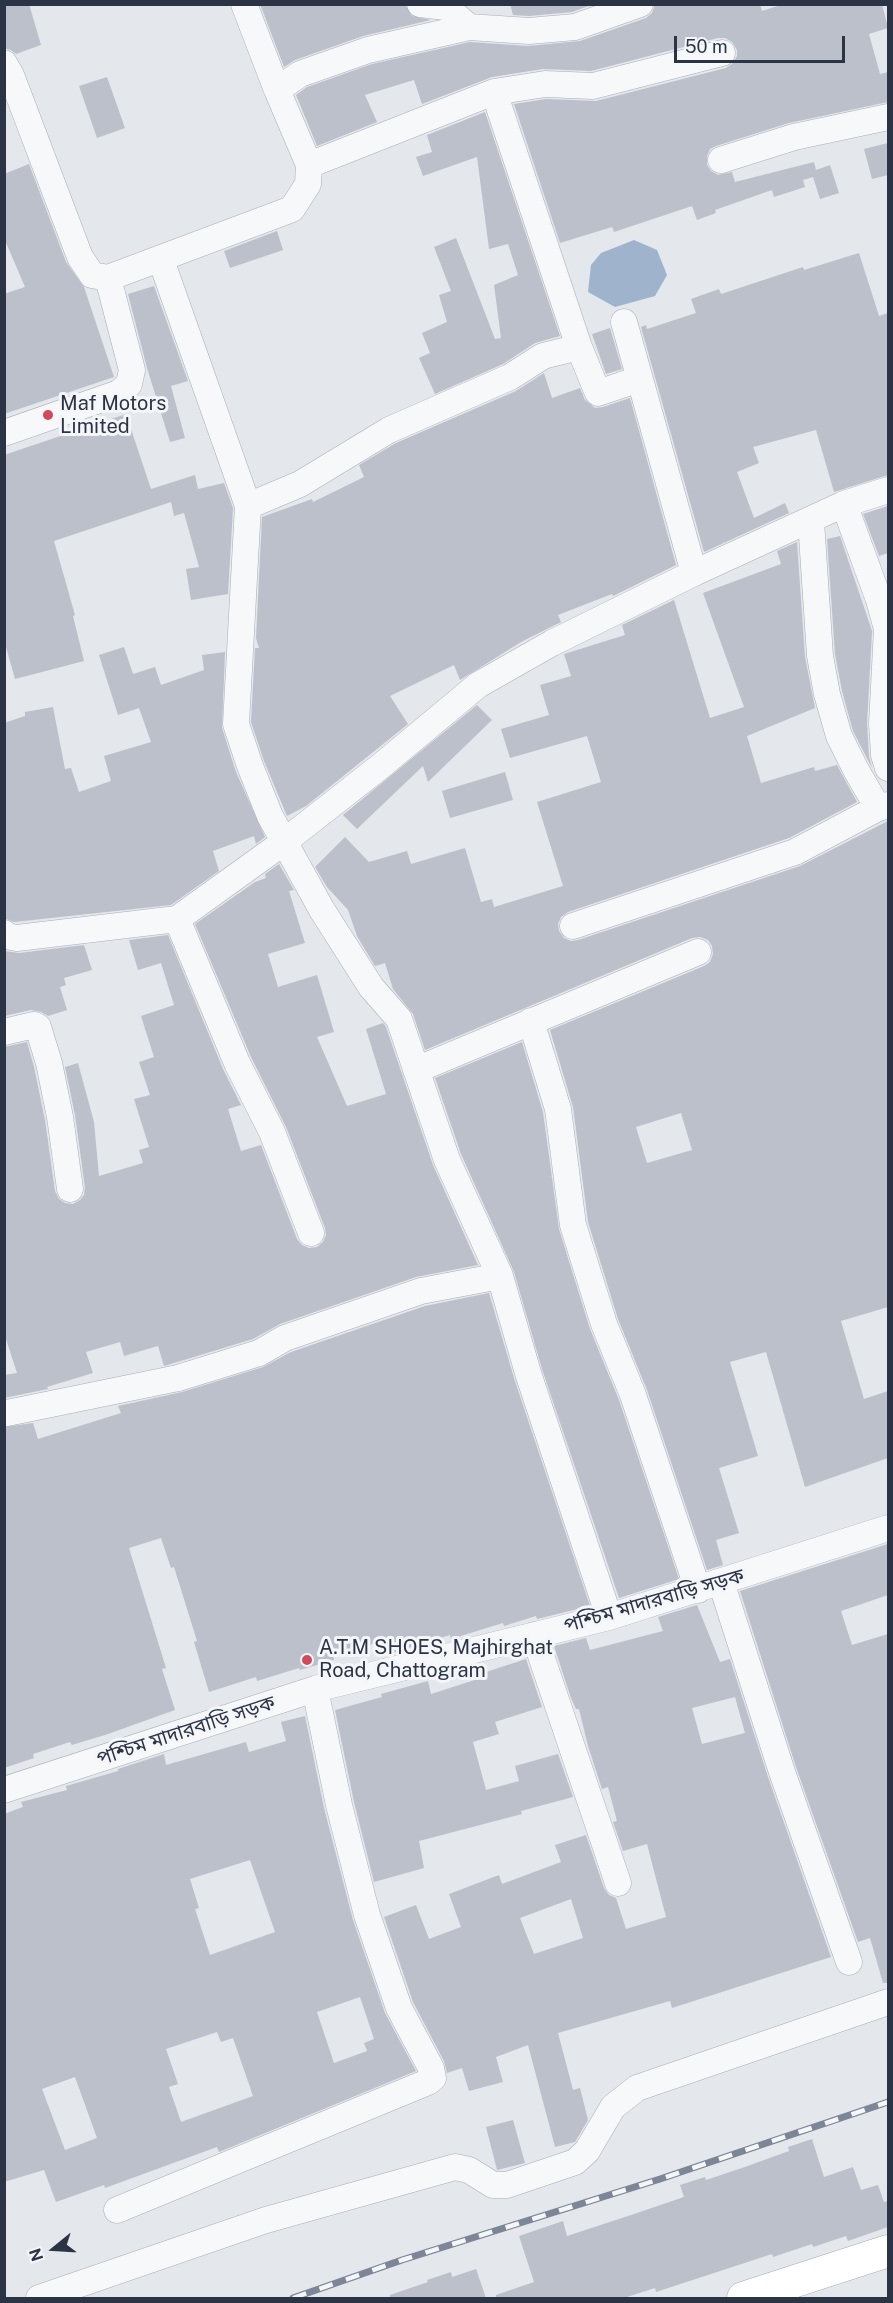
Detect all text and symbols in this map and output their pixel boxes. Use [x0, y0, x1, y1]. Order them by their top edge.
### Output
scale bar [677, 24, 848, 62]
text: 50 m [685, 36, 728, 57]
place label: Maf Motors Limited [60, 392, 166, 439]
marker: Maf Motors Limited [41, 408, 55, 422]
street label: পশ্চিম মাদারবাড়ি সড়ক [561, 1564, 747, 1638]
place label: A.T.M SHOES, Majhirghat Road, Chattogram [319, 1636, 553, 1683]
marker: A.T.M SHOES, Majhirghat Road, Chattogram [300, 1653, 314, 1667]
street label: পশ্চিম মাদারবাড়ি সড়ক [94, 1691, 278, 1771]
north arrow [24, 2219, 84, 2279]
text: N [25, 2246, 47, 2264]

